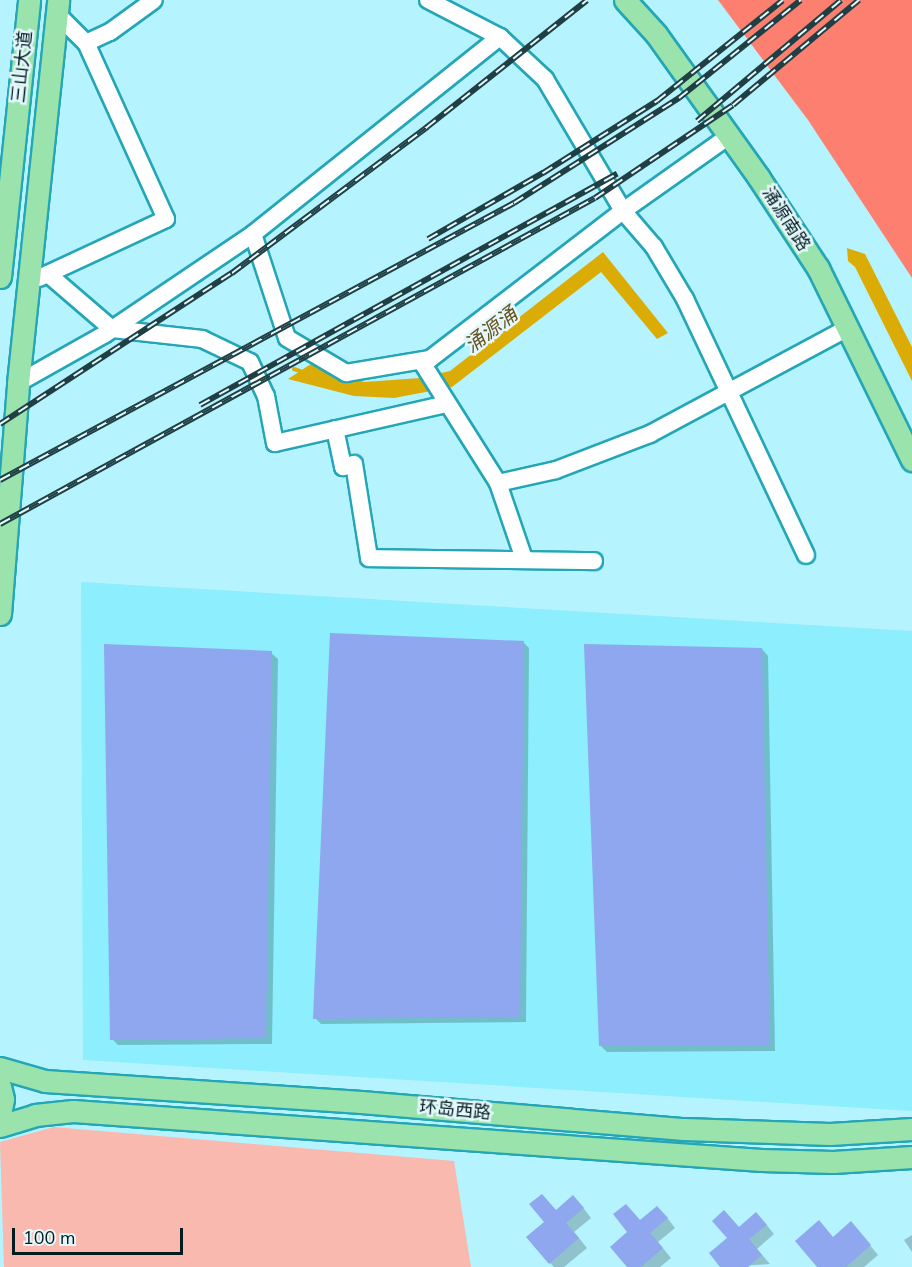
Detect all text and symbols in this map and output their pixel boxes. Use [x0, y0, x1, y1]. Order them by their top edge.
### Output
street label: 三山大道 [7, 30, 37, 104]
street label: 涌源南路 [757, 183, 815, 255]
water label: 涌源涌 [460, 302, 522, 358]
street label: 环岛西路 [418, 1096, 492, 1124]
scale bar [15, 1216, 186, 1254]
text: 100 m [23, 1226, 75, 1250]

